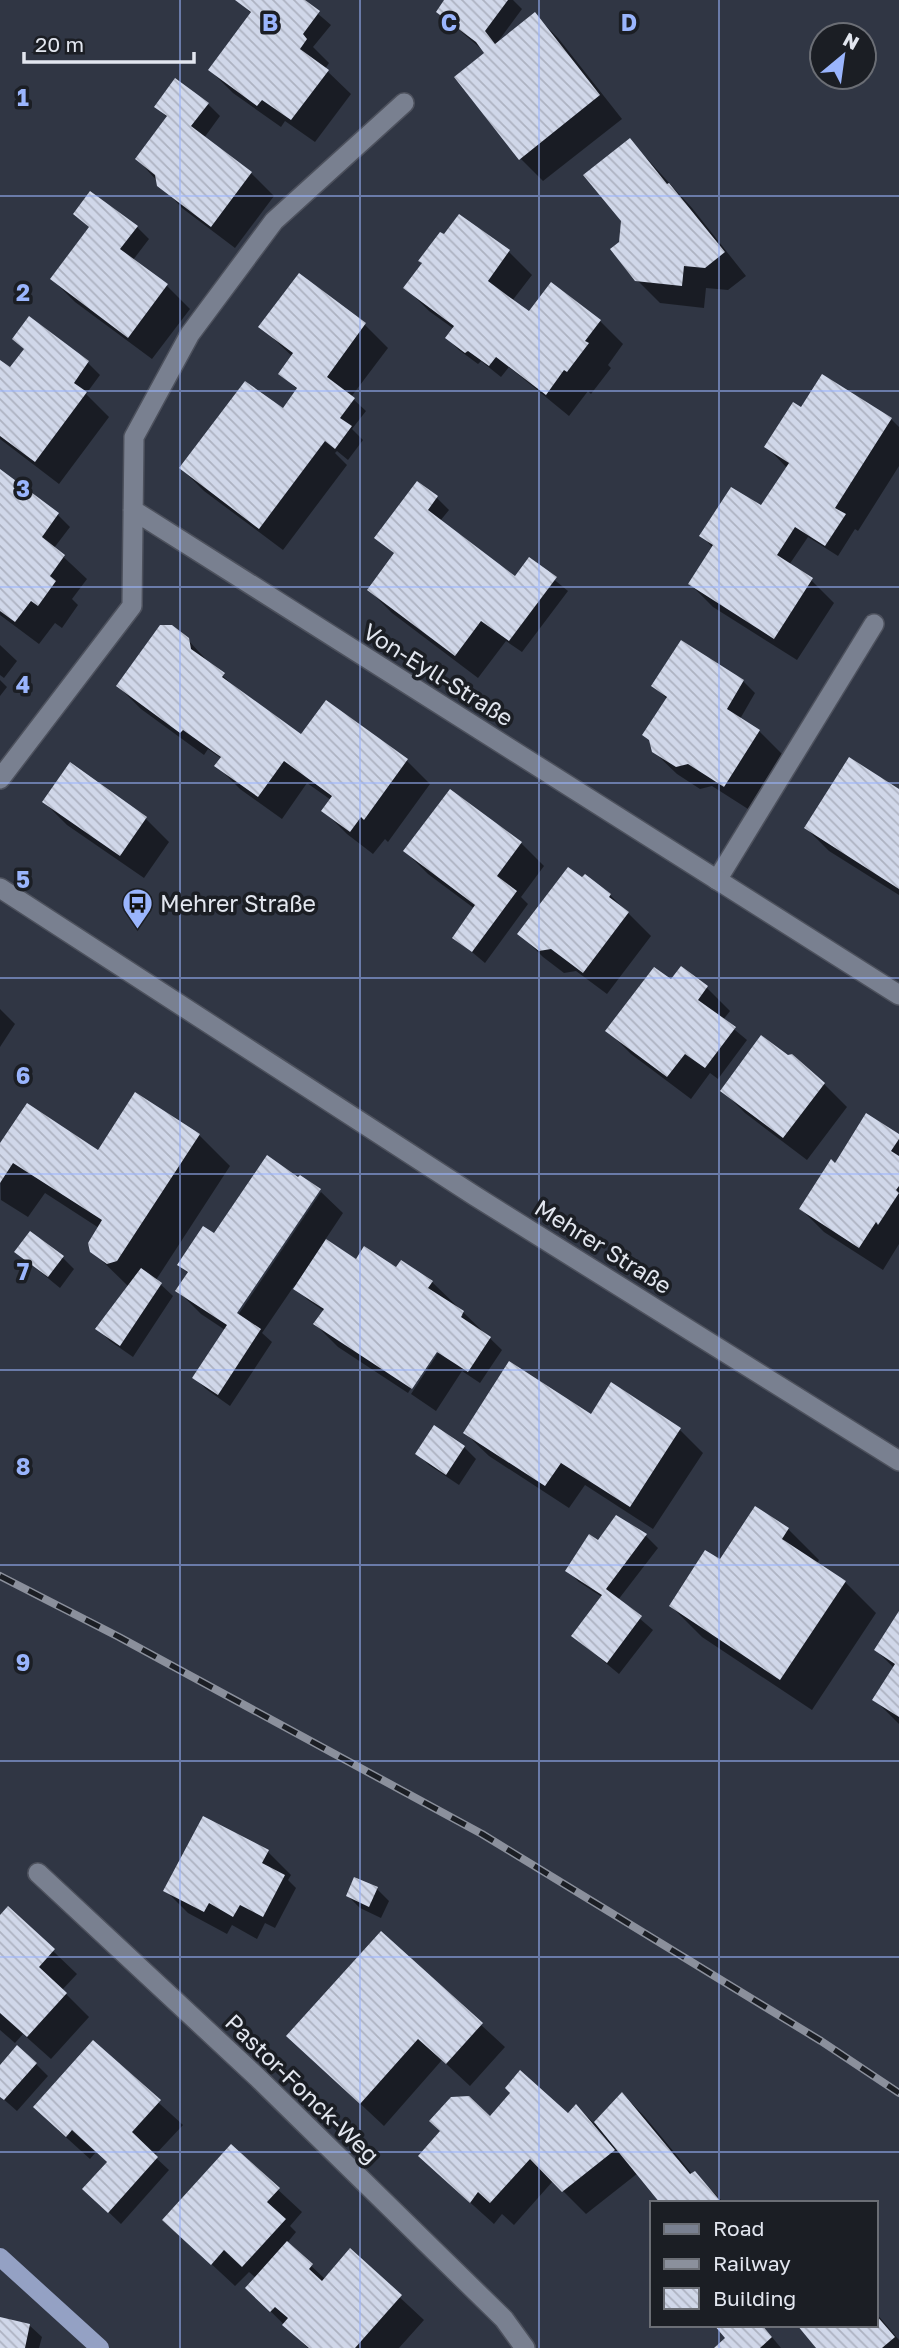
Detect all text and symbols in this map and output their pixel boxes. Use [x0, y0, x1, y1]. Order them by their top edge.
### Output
text: B [262, 8, 278, 36]
text: C [441, 8, 457, 36]
text: D [621, 8, 637, 36]
scale bar [24, 21, 194, 65]
north arrow [808, 21, 878, 91]
text: N [840, 27, 863, 54]
text: 20 m [35, 31, 84, 57]
text: 1 [17, 83, 29, 111]
text: 2 [16, 278, 30, 306]
text: 3 [16, 474, 30, 502]
street label: Von-Eyll-Straße [358, 617, 519, 732]
text: 4 [16, 670, 30, 698]
text: 5 [16, 865, 30, 893]
bus stop icon: Mehrer Straße [120, 887, 154, 931]
place label: Mehrer Straße [160, 889, 316, 917]
text: 6 [16, 1061, 30, 1089]
street label: Mehrer Straße [530, 1193, 677, 1299]
text: 7 [17, 1257, 29, 1285]
text: 8 [16, 1452, 30, 1480]
text: 9 [16, 1648, 30, 1676]
street label: Pastor-Fonck-Weg [220, 2008, 385, 2169]
legend [650, 2201, 878, 2327]
text: Road [713, 2215, 764, 2241]
text: Railway [713, 2250, 791, 2276]
text: Building [713, 2285, 796, 2311]

